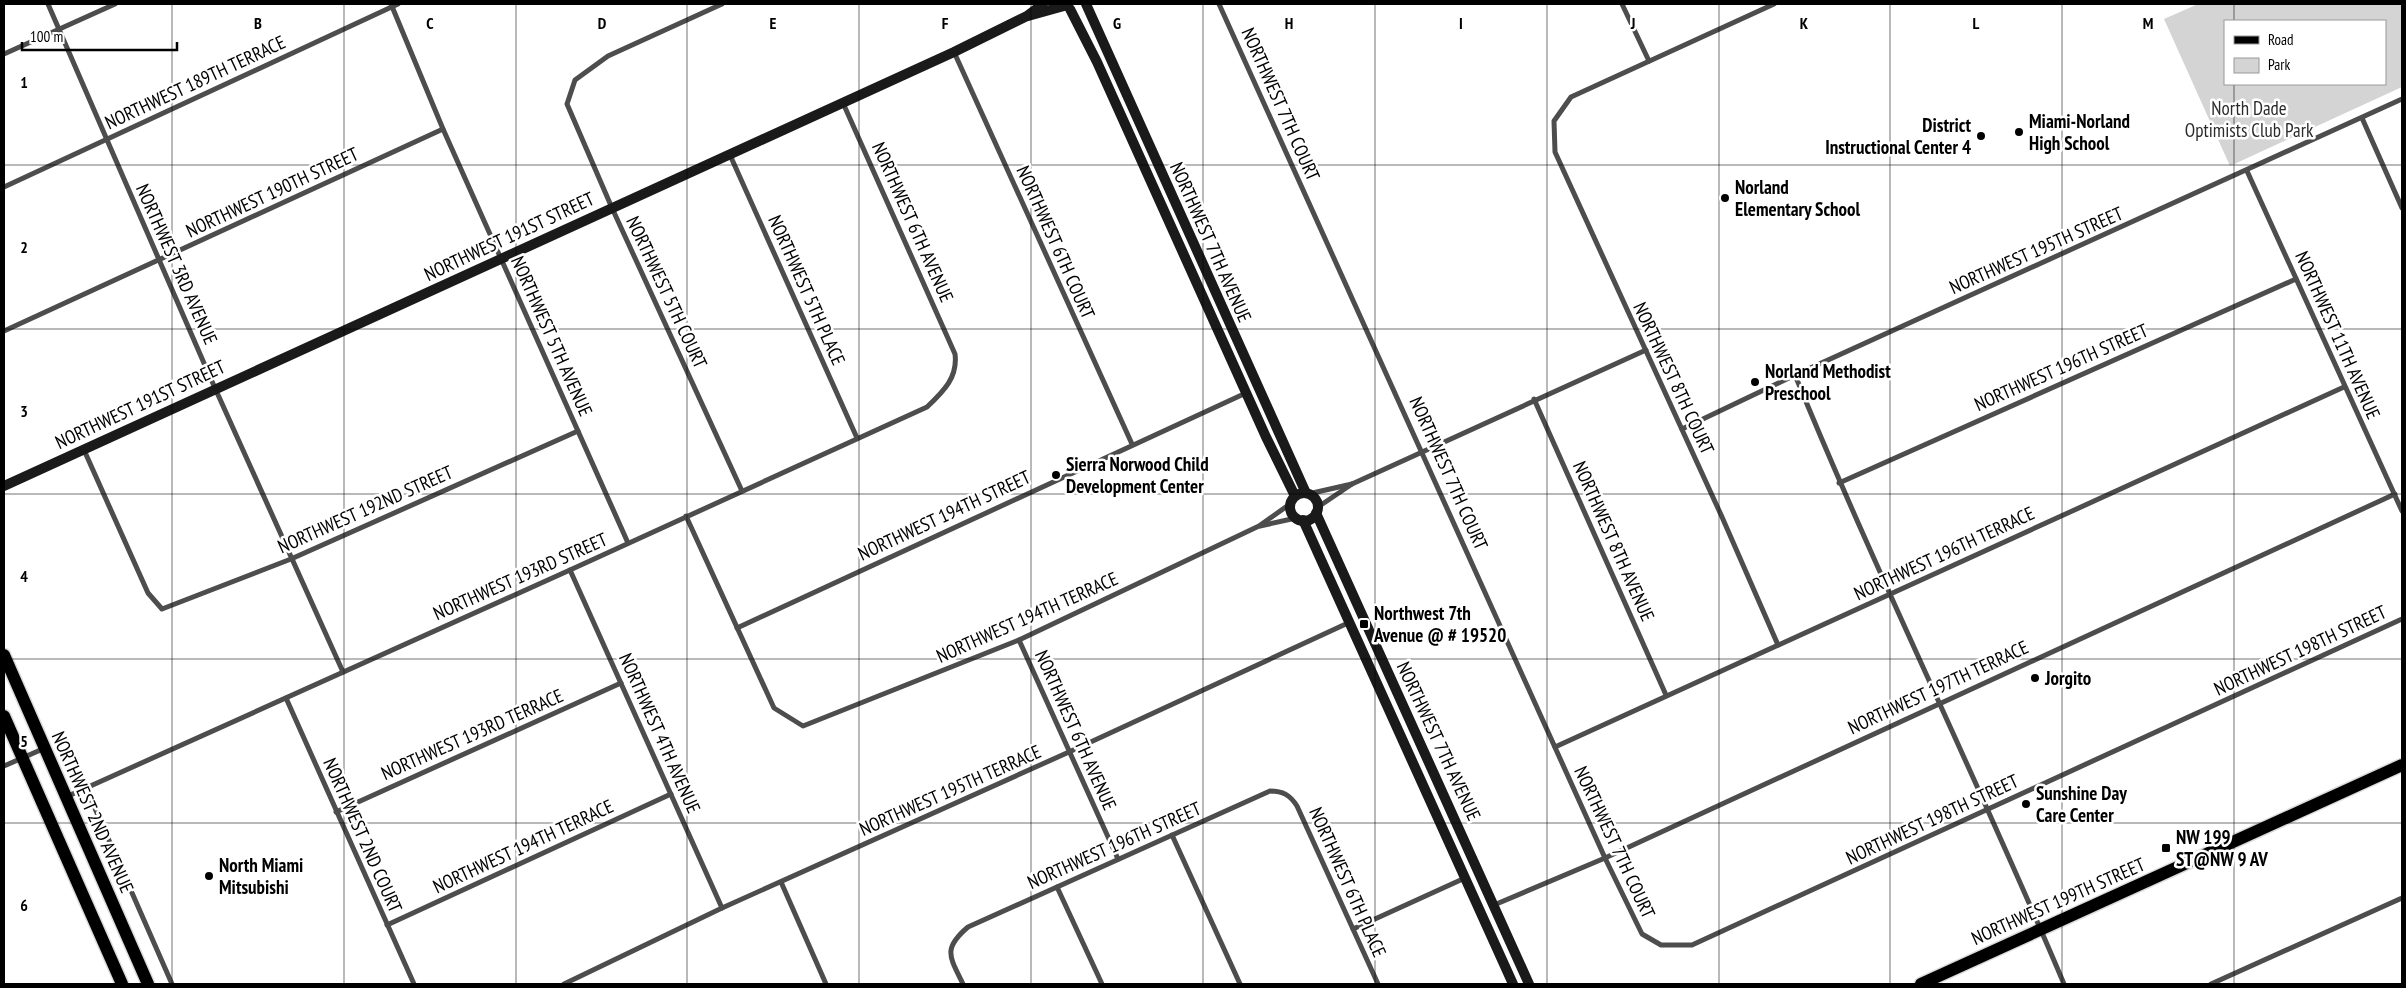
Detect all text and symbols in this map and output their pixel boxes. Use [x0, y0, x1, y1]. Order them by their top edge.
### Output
text: B [254, 13, 262, 33]
text: C [426, 13, 434, 33]
text: D [598, 13, 607, 33]
text: E [770, 13, 777, 33]
text: F [942, 13, 949, 33]
text: G [1113, 13, 1121, 33]
text: I [1459, 13, 1463, 33]
text: J [1630, 13, 1635, 33]
text: K [1800, 13, 1809, 33]
text: L [1973, 13, 1980, 33]
text: M [2143, 13, 2153, 33]
scale bar [22, 20, 178, 52]
legend [2224, 20, 2386, 85]
street label: NORTHWEST 7TH COURT [1237, 24, 1325, 184]
text: 100 m [30, 27, 63, 46]
street label: NORTHWEST 189TH TERRACE [101, 30, 289, 134]
text: Road [2268, 30, 2294, 49]
text: Park [2268, 55, 2290, 74]
text: 1 [20, 72, 28, 92]
park label: North Dade Optimists Club Park [2185, 96, 2314, 142]
place label: Miami-Norland High School [2029, 109, 2130, 155]
place label: District Instructional Center 4 [1825, 113, 1971, 159]
marker: Miami-Norland High School [2013, 126, 2025, 138]
marker: District Instructional Center 4 [1975, 130, 1987, 142]
street label: NORTHWEST 6TH AVENUE [867, 138, 959, 306]
street label: NORTHWEST 190TH STREET [182, 141, 362, 242]
street label: NORTHWEST 7TH AVENUE [1165, 158, 1257, 326]
street label: NORTHWEST 6TH COURT [1011, 162, 1101, 323]
place label: Norland Elementary School [1735, 175, 1860, 221]
street label: NORTHWEST 3RD AVENUE [131, 180, 223, 348]
street label: NORTHWEST 191ST STREET [420, 186, 598, 286]
marker: Norland Elementary School [1719, 192, 1731, 204]
street label: NORTHWEST 195TH STREET [1946, 201, 2127, 299]
street label: NORTHWEST 5TH PLACE [763, 211, 851, 369]
street label: NORTHWEST 5TH COURT [621, 212, 713, 372]
text: 2 [20, 237, 28, 257]
street label: NORTHWEST 11TH AVENUE [2290, 247, 2386, 423]
street label: NORTHWEST 5TH AVENUE [506, 252, 598, 420]
street label: NORTHWEST 8TH COURT [1628, 298, 1720, 458]
street label: NORTHWEST 196TH STREET [1971, 318, 2152, 416]
street label: NORTHWEST 191ST STREET [51, 354, 229, 454]
place label: Norland Methodist Preschool [1765, 359, 1891, 405]
marker: Norland Methodist Preschool [1749, 376, 1761, 388]
street label: NORTHWEST 7TH COURT [1404, 393, 1494, 554]
text: 3 [20, 401, 28, 421]
place label: Sierra Norwood Child Development Center [1066, 452, 1209, 498]
street label: NORTHWEST 8TH AVENUE [1568, 457, 1660, 625]
street label: NORTHWEST 192ND STREET [274, 459, 457, 558]
street label: NORTHWEST 194TH STREET [854, 464, 1034, 565]
marker: Sierra Norwood Child Development Center [1050, 469, 1062, 481]
street label: NORTHWEST 196TH TERRACE [1850, 501, 2038, 605]
street label: NORTHWEST 193RD STREET [429, 527, 611, 625]
text: 4 [20, 566, 28, 586]
street label: NORTHWEST 194TH TERRACE [932, 566, 1122, 668]
street label: NORTHWEST 198TH STREET [2210, 599, 2390, 700]
place label: Northwest 7th Avenue @ # 19520 [1373, 601, 1506, 647]
marker: Northwest 7th Avenue @ # 19520 [1358, 618, 1370, 630]
street label: NORTHWEST 197TH TERRACE [1844, 635, 2032, 739]
street label: NORTHWEST 6TH AVENUE [1030, 646, 1122, 814]
street label: NORTHWEST 4TH AVENUE [614, 649, 706, 817]
street label: NORTHWEST 7TH AVENUE [1392, 658, 1486, 824]
place label: Jorgito [2044, 666, 2091, 690]
marker: Jorgito [2029, 672, 2041, 684]
street label: NORTHWEST 193RD TERRACE [377, 683, 567, 785]
street label: NORTHWEST 2ND AVENUE [47, 728, 139, 896]
text: 5 [20, 731, 28, 751]
street label: NORTHWEST 195TH TERRACE [855, 739, 1045, 841]
street label: NORTHWEST 2ND COURT [318, 754, 408, 916]
street label: NORTHWEST 7TH COURT [1569, 762, 1661, 922]
street label: NORTHWEST 198TH STREET [1842, 768, 2022, 869]
place label: Sunshine Day Care Center [2036, 781, 2127, 827]
street label: NORTHWEST 194TH TERRACE [429, 794, 617, 898]
street label: NORTHWEST 196TH STREET [1024, 796, 1205, 894]
marker: Sunshine Day Care Center [2020, 798, 2032, 810]
street label: NORTHWEST 6TH PLACE [1304, 803, 1392, 961]
place label: NW 199 ST@NW 9 AV [2176, 825, 2268, 871]
marker: NW 199 ST@NW 9 AV [2160, 842, 2172, 854]
street label: NORTHWEST 199TH STREET [1968, 852, 2149, 950]
place label: North Miami Mitsubishi [219, 853, 303, 899]
marker: North Miami Mitsubishi [203, 870, 215, 882]
text: 6 [20, 895, 28, 915]

